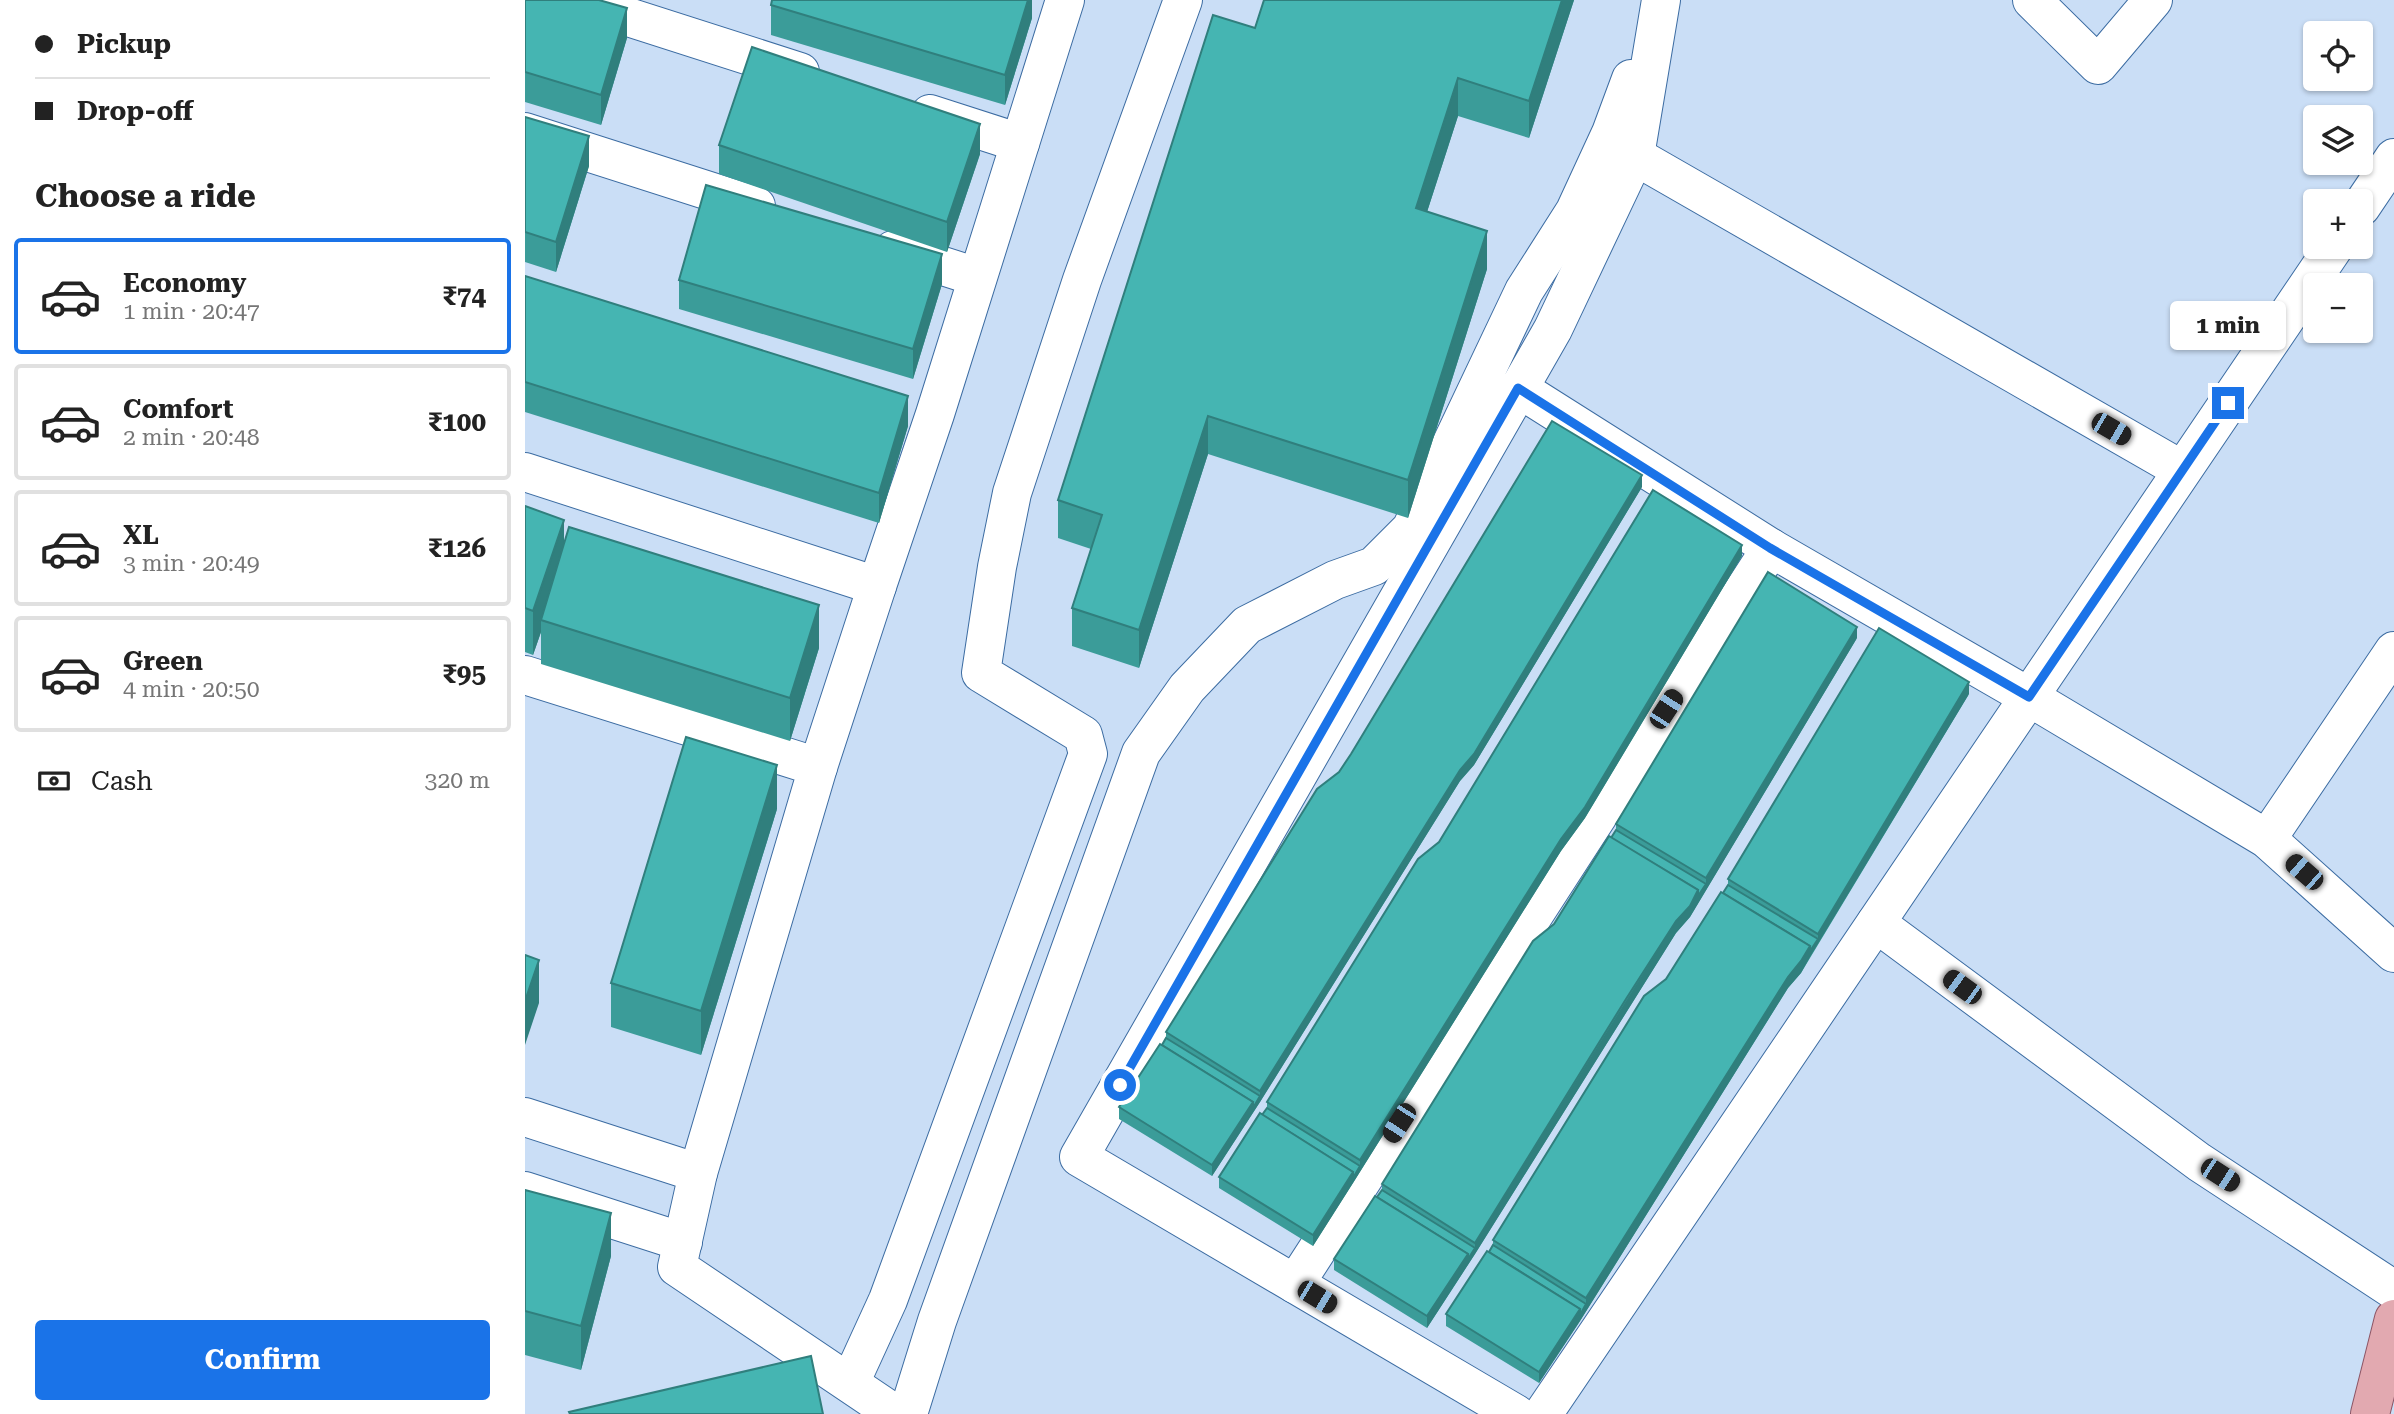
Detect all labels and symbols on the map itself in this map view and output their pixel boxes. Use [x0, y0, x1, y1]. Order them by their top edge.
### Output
callout: 1 min [2170, 302, 2286, 350]
route end [2212, 387, 2244, 419]
car [2088, 409, 2135, 449]
car [1646, 686, 1687, 732]
car [2282, 850, 2327, 894]
car [1939, 966, 1986, 1008]
route start [1104, 1069, 1136, 1101]
car [1379, 1100, 1420, 1146]
car [2197, 1155, 2244, 1195]
car [1294, 1277, 1341, 1317]

